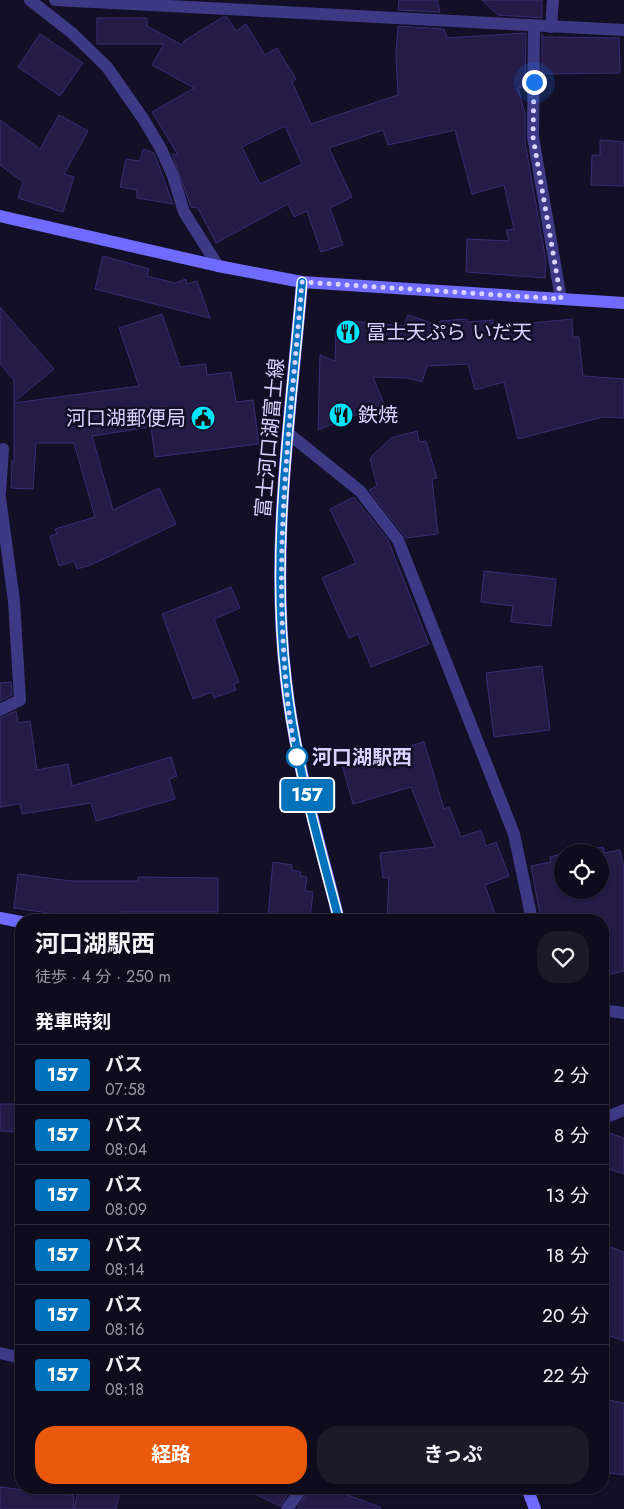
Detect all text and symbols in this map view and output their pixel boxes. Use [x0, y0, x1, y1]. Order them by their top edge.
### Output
your location [522, 70, 547, 95]
place label: 冨士天ぷら いだ天 [366, 318, 532, 347]
restaurant icon: 冨士天ぷら いだ天 [335, 319, 361, 345]
street label: 富士河口湖富士線 [249, 357, 291, 519]
place label: 鉄焼 [358, 401, 398, 430]
restaurant icon: 鉄焼 [328, 402, 354, 428]
place label: 河口湖郵便局 [66, 404, 186, 433]
public building icon: 河口湖郵便局 [190, 405, 216, 431]
place label: 河口湖駅西 [312, 743, 412, 772]
marker: 河口湖駅西 [286, 746, 308, 768]
line badge: 157 [278, 779, 336, 811]
text: 157 [291, 782, 323, 808]
map controls [554, 844, 609, 899]
button: locate [554, 844, 609, 899]
text: 河口湖駅西 [35, 926, 155, 961]
button: heart [537, 931, 589, 983]
text: 徒歩 · 4 分 · 250 m [35, 965, 171, 988]
text: 発車時刻 [35, 1008, 111, 1035]
text: バス [105, 1051, 143, 1078]
text: 157 [47, 1062, 78, 1088]
text: 2 分 [553, 1062, 589, 1089]
text: 07:58 [105, 1078, 146, 1101]
text: バス [105, 1111, 143, 1138]
text: 157 [47, 1122, 78, 1148]
text: 8 分 [554, 1122, 589, 1149]
text: 08:04 [105, 1138, 147, 1161]
text: バス [105, 1171, 143, 1198]
text: 157 [47, 1182, 78, 1208]
text: 13 分 [545, 1182, 589, 1209]
text: 08:09 [105, 1198, 147, 1221]
text: バス [105, 1231, 143, 1258]
text: 157 [47, 1242, 78, 1268]
text: 18 分 [545, 1242, 589, 1269]
text: 08:14 [105, 1258, 145, 1281]
text: バス [105, 1291, 143, 1318]
text: 157 [47, 1302, 78, 1328]
text: 20 分 [542, 1302, 589, 1329]
text: 08:16 [105, 1318, 145, 1341]
text: バス [105, 1351, 143, 1378]
text: 157 [47, 1362, 78, 1388]
text: 22 分 [543, 1362, 589, 1389]
text: 08:18 [105, 1378, 144, 1401]
button: 経路 [35, 1426, 307, 1484]
button: きっぷ [317, 1426, 589, 1484]

